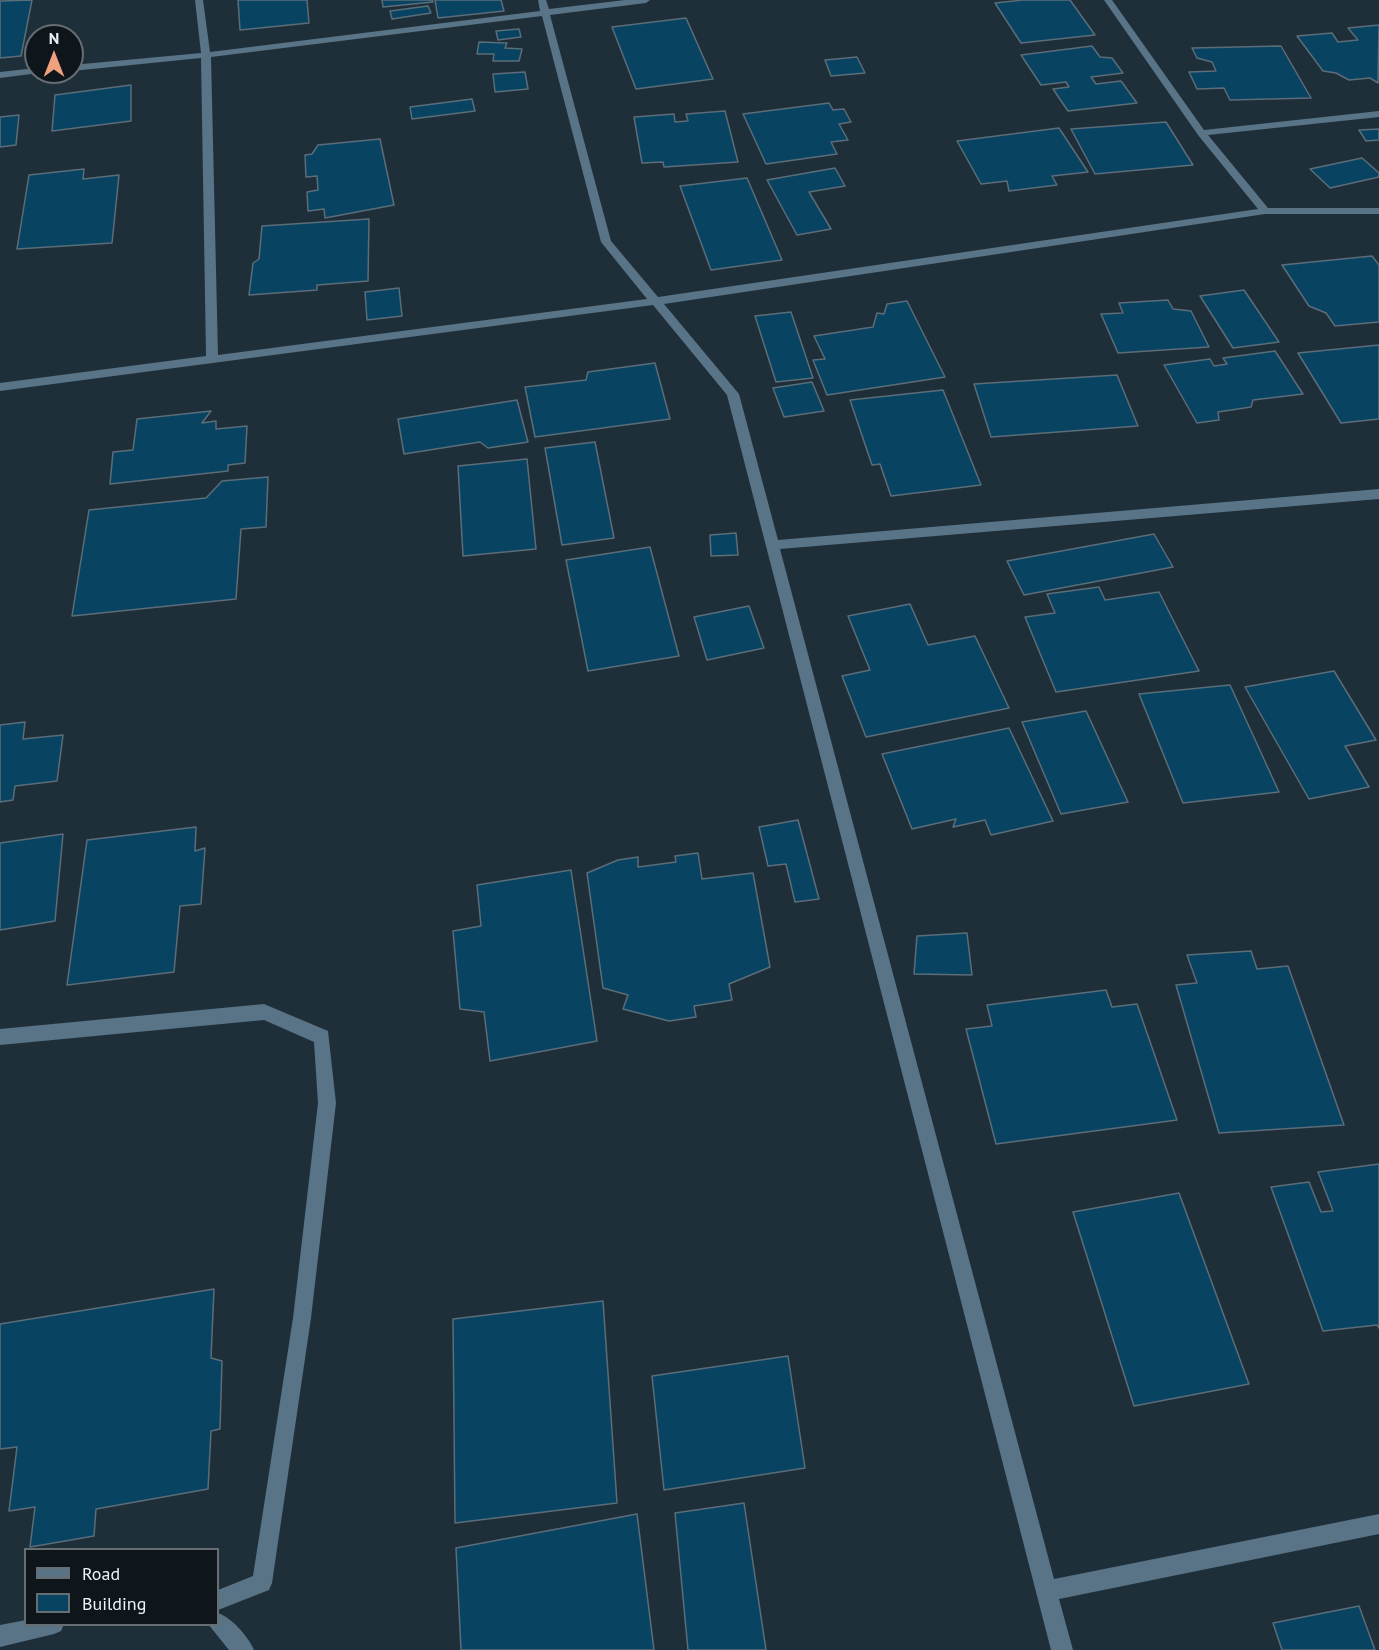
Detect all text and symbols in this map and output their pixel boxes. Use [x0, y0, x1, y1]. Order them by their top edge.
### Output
north arrow [24, 24, 84, 84]
text: N [49, 28, 59, 48]
legend [24, 1548, 219, 1626]
text: Road [82, 1562, 120, 1585]
text: Building [82, 1592, 146, 1615]

